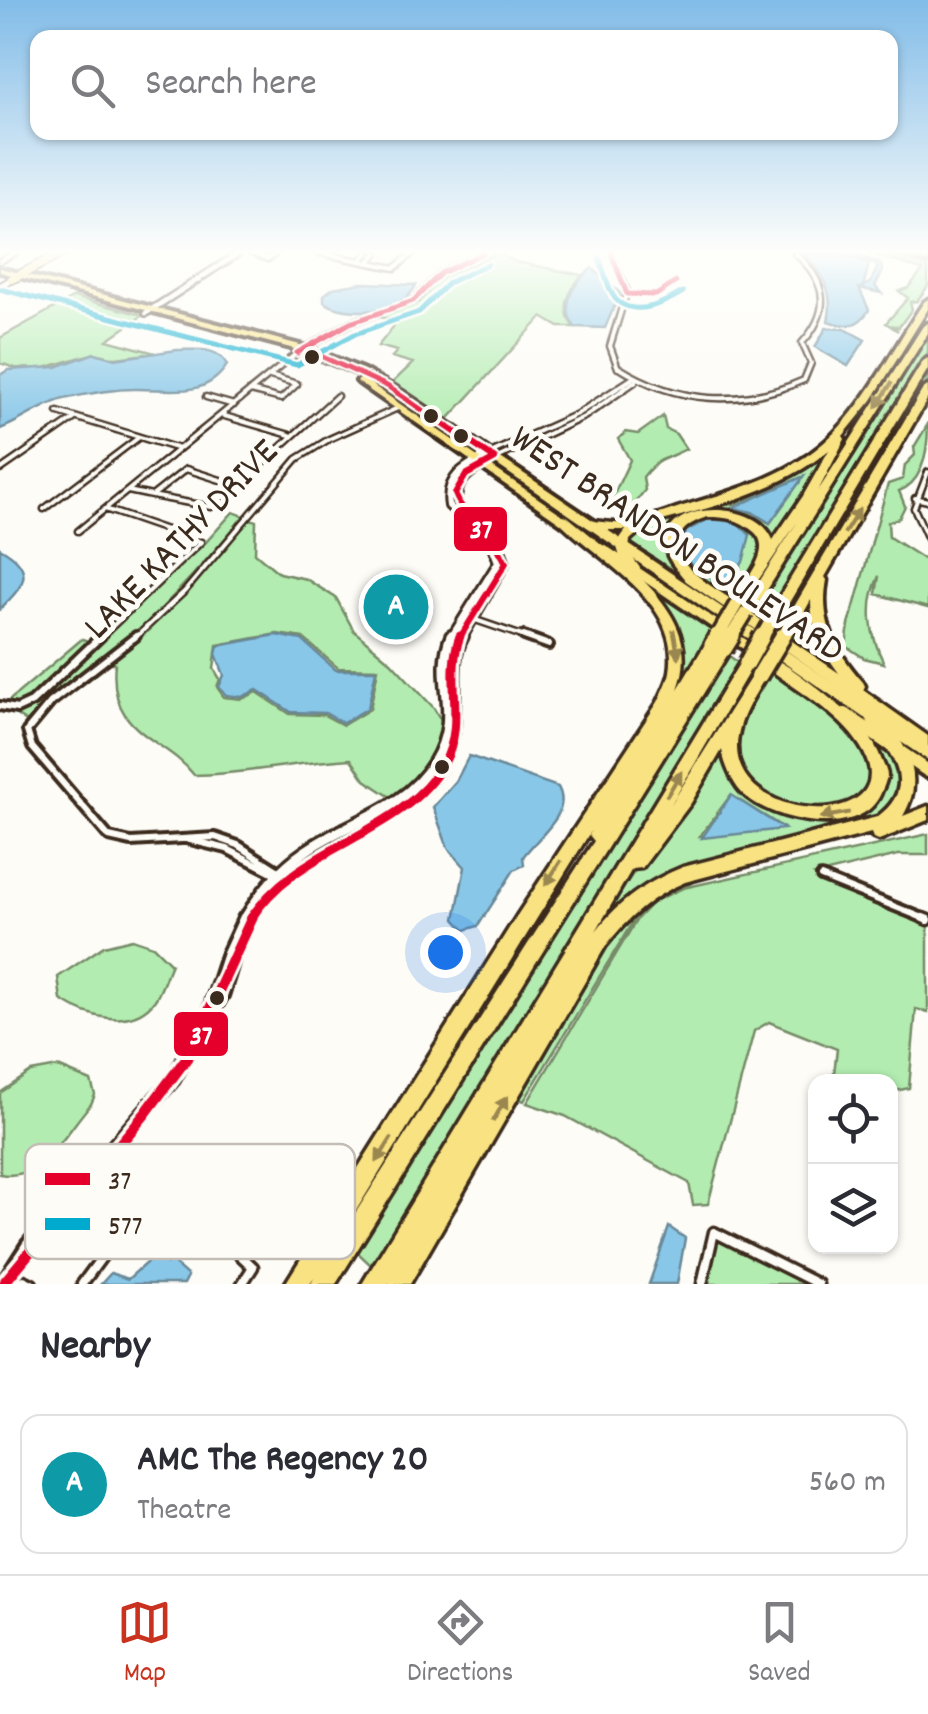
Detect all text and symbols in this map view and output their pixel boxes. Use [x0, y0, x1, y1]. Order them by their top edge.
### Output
search box [30, 30, 898, 140]
icon: search [65, 58, 120, 113]
text: Search here [145, 58, 317, 113]
unlabelled marker [302, 347, 322, 367]
one-way arrow [875, 382, 894, 409]
unlabelled marker [421, 406, 441, 426]
street label: WEST BRANDON BOULEVARD [498, 413, 854, 679]
unlabelled marker [451, 426, 471, 446]
street label: LAKE KATHY DRIVE [73, 428, 293, 654]
line badge: 37 [452, 505, 509, 553]
one-way arrow [842, 507, 860, 535]
text: 37 [469, 513, 493, 553]
pin: A [364, 570, 428, 644]
one-way arrow [669, 629, 684, 660]
unlabelled marker [432, 757, 452, 777]
one-way arrow [665, 770, 682, 798]
one-way arrow [819, 808, 850, 823]
one-way arrow [545, 859, 563, 886]
your location [420, 927, 471, 978]
unlabelled marker [207, 988, 227, 1008]
line badge: 37 [172, 1010, 230, 1058]
text: 37 [189, 1019, 213, 1059]
map controls [808, 1074, 898, 1254]
button: locate [808, 1074, 898, 1164]
one-way arrow [491, 1095, 508, 1124]
one-way arrow [375, 1136, 393, 1164]
legend [25, 1144, 355, 1259]
text: 37 [108, 1164, 131, 1204]
button: layers [808, 1164, 898, 1254]
text: 577 [108, 1209, 142, 1249]
text: Nearby [40, 1319, 150, 1379]
text: AMC The Regency 20 [137, 1434, 428, 1489]
text: A [66, 1461, 83, 1507]
text: 560 m [809, 1461, 886, 1507]
text: Theatre [137, 1489, 231, 1535]
tab: Map [117, 1595, 172, 1695]
tab: Directions [407, 1595, 513, 1695]
tab: Saved [748, 1595, 811, 1695]

